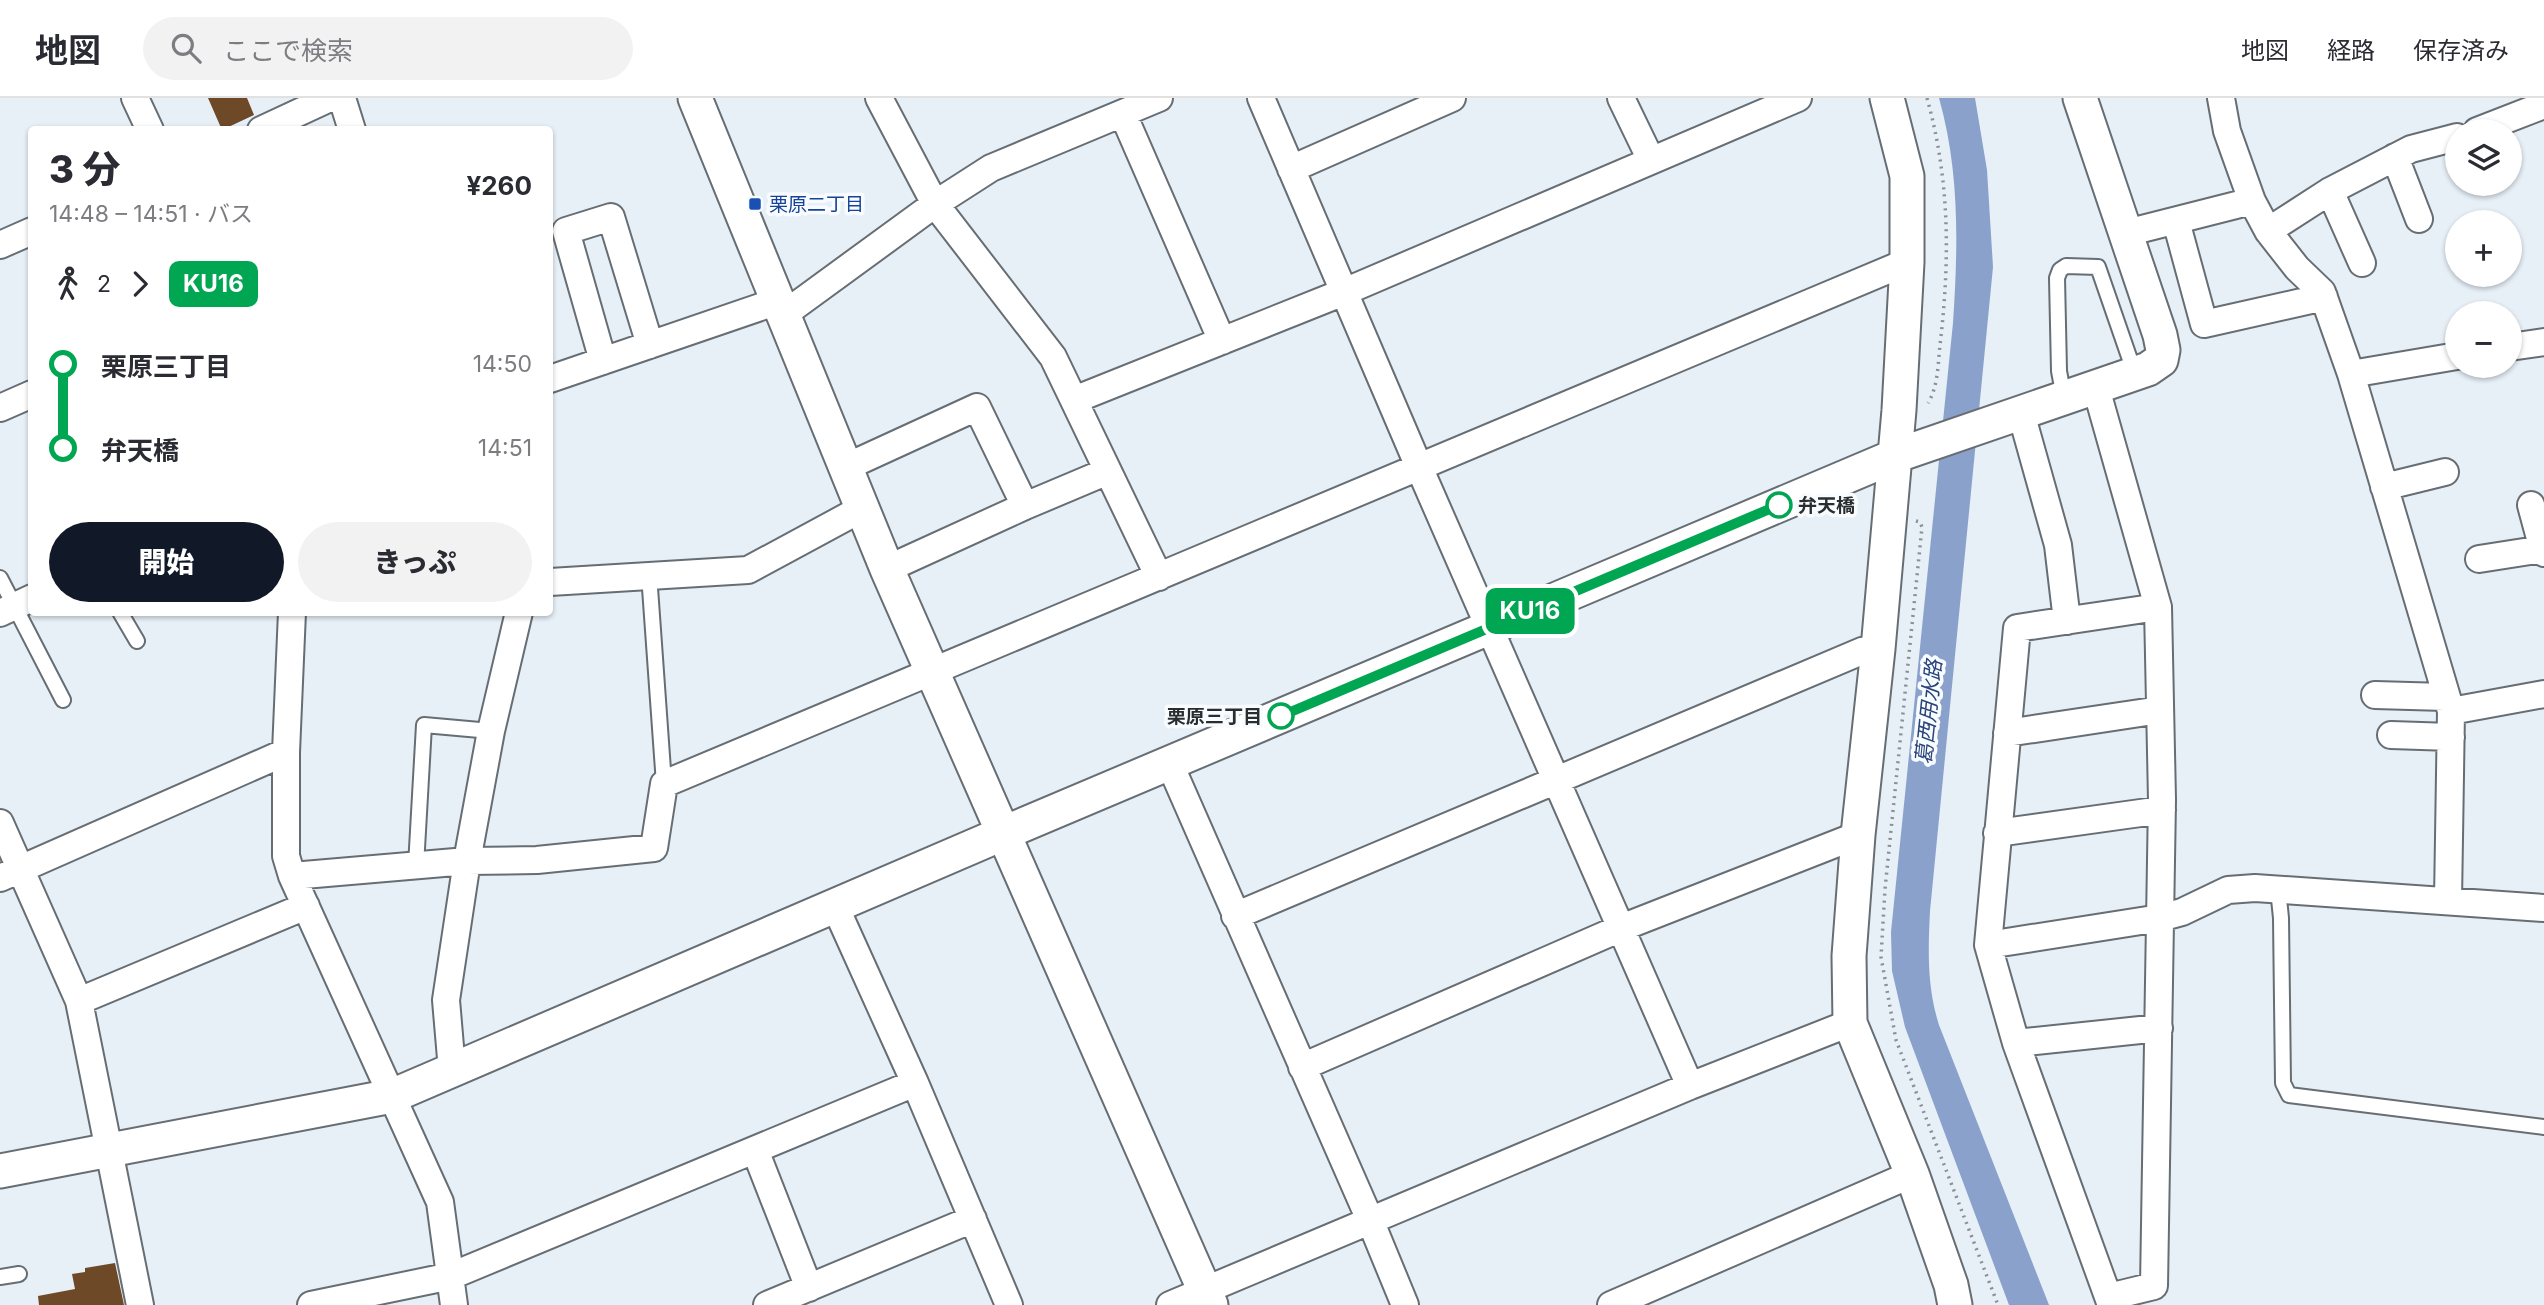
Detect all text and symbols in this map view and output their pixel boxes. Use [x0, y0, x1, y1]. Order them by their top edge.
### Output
search box [143, 17, 633, 80]
icon: search [167, 29, 205, 67]
text: 地図 [35, 30, 101, 70]
text: ここで検索 [223, 35, 353, 66]
text: 地図 [2241, 36, 2289, 65]
text: 経路 [2327, 36, 2375, 65]
text: 保存済み [2413, 36, 2509, 65]
map controls [2445, 119, 2522, 378]
button: layers [2445, 119, 2522, 196]
text: 3 分 [49, 146, 120, 192]
text: ¥260 [466, 170, 532, 201]
place label: 栗原二丁目 [769, 193, 864, 216]
marker: 栗原二丁目 [747, 196, 763, 212]
text: 14:48 – 14:51 · バス [49, 200, 253, 228]
button: + [2445, 210, 2522, 287]
icon: walk [49, 265, 87, 303]
icon: forward [121, 265, 159, 303]
text: KU16 [183, 269, 244, 298]
text: 2 [97, 270, 111, 298]
button: − [2445, 301, 2522, 378]
text: 14:50 [473, 350, 532, 378]
text: 栗原三丁目 [101, 351, 231, 382]
text: 14:51 [478, 434, 532, 462]
text: 弁天橋 [101, 435, 179, 466]
marker: 弁天橋 [1766, 492, 1792, 518]
place label: 弁天橋 [1798, 494, 1855, 517]
button: 開始 [49, 522, 284, 602]
button: きっぷ [298, 522, 532, 602]
line badge: KU16 [1481, 588, 1579, 634]
text: KU16 [1500, 596, 1560, 625]
water label: 葛西用水路 [1911, 656, 1947, 765]
marker: 栗原三丁目 [1268, 703, 1294, 729]
place label: 栗原三丁目 [1167, 705, 1262, 728]

